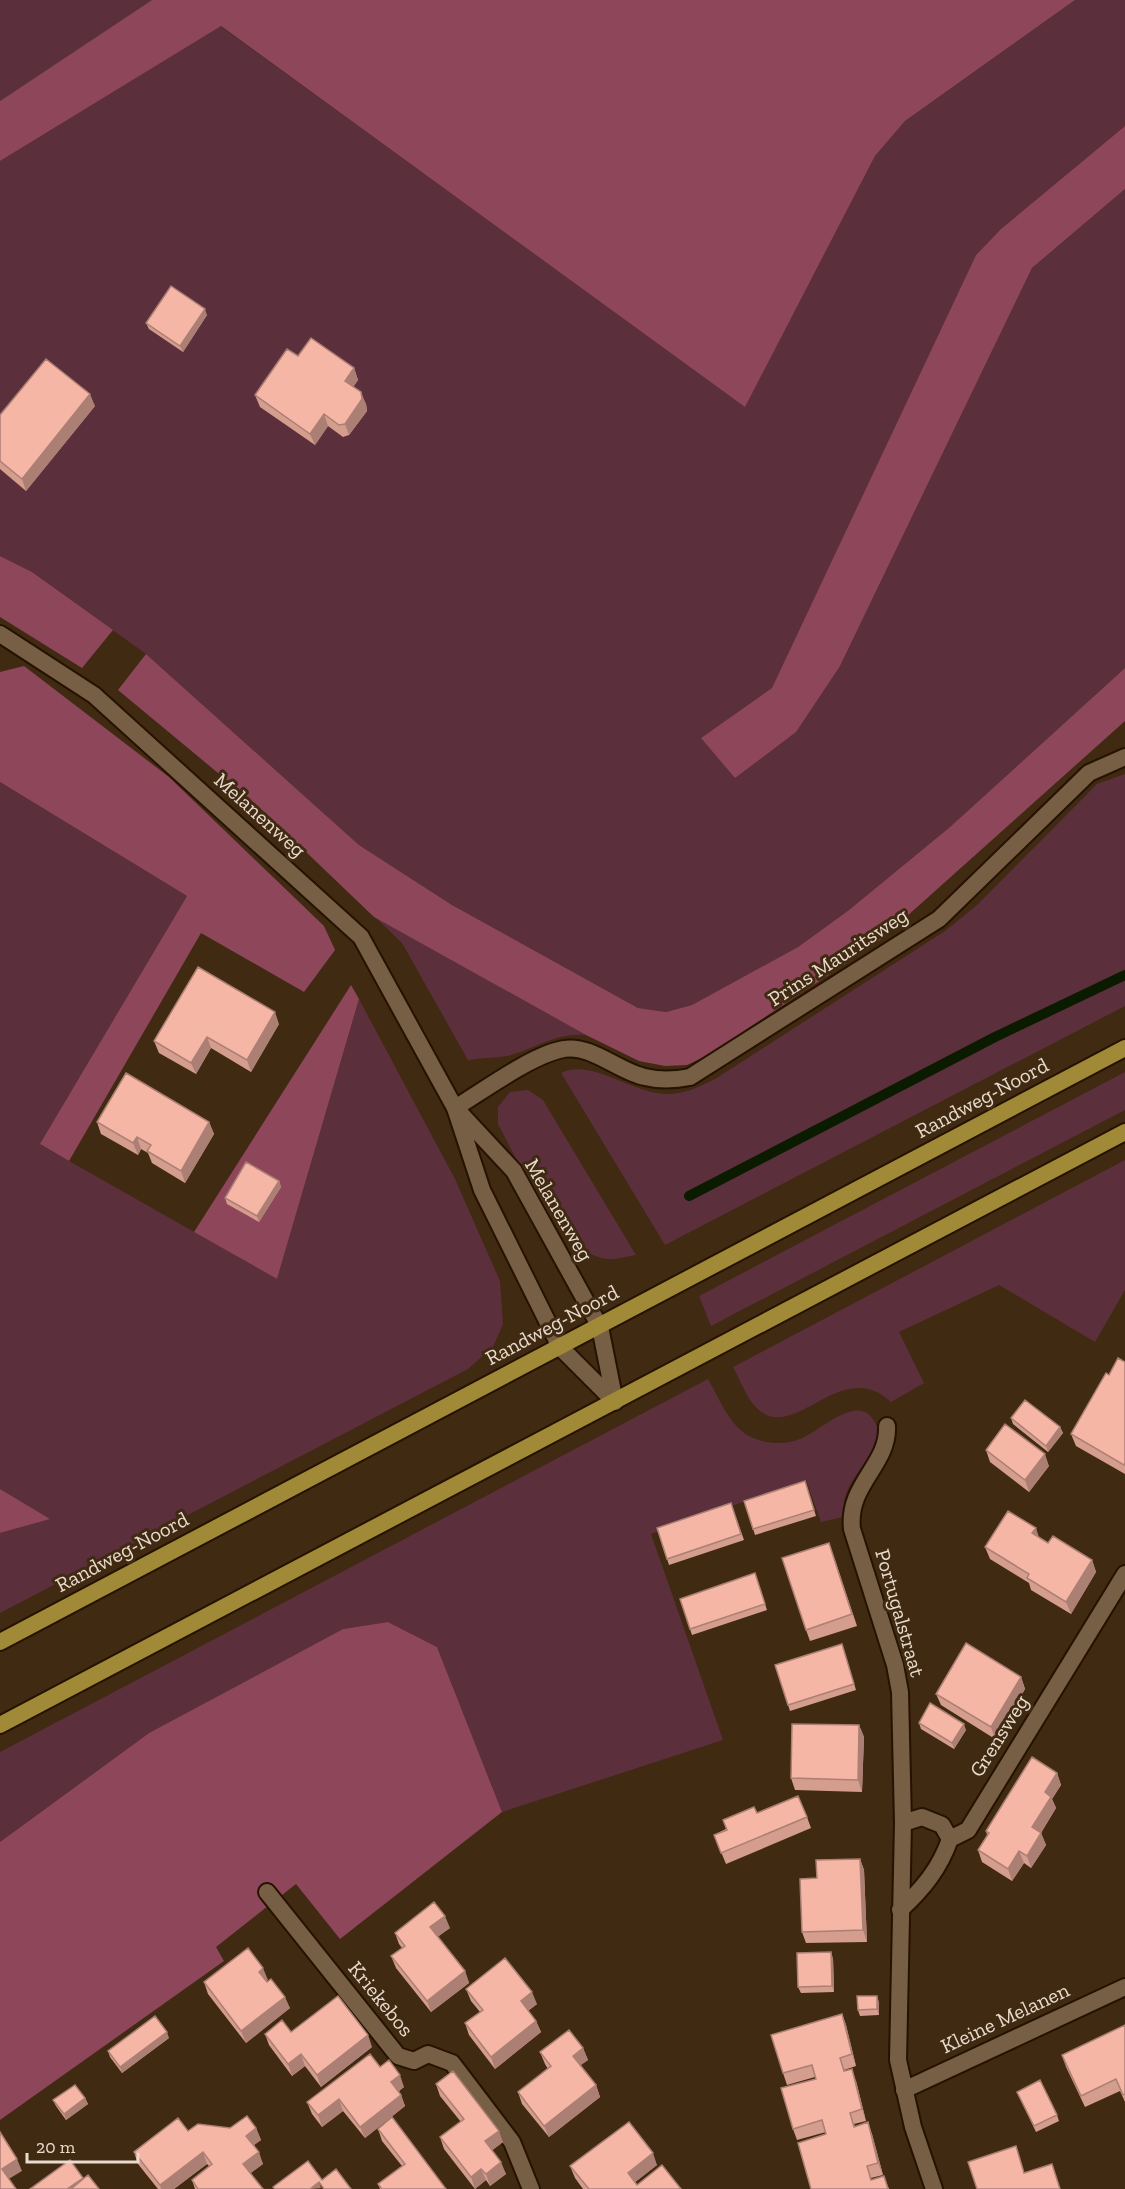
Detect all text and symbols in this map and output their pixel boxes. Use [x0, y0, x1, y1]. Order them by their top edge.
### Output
street label: Melanenweg [209, 767, 312, 863]
street label: Prins Mauritsweg [763, 902, 913, 1011]
street label: Randweg-Noord [911, 1052, 1053, 1143]
street label: Melanenweg [520, 1154, 599, 1266]
street label: Randweg-Noord [481, 1279, 623, 1370]
street label: Randweg-Noord [51, 1506, 193, 1597]
street label: Portugalstraat [870, 1546, 931, 1680]
street label: Grensweg [964, 1690, 1034, 1781]
street label: Kriekebos [343, 1956, 419, 2041]
street label: Kleine Melanen [936, 1977, 1073, 2058]
scale bar [27, 2126, 138, 2164]
text: 20 m [36, 2136, 76, 2158]

